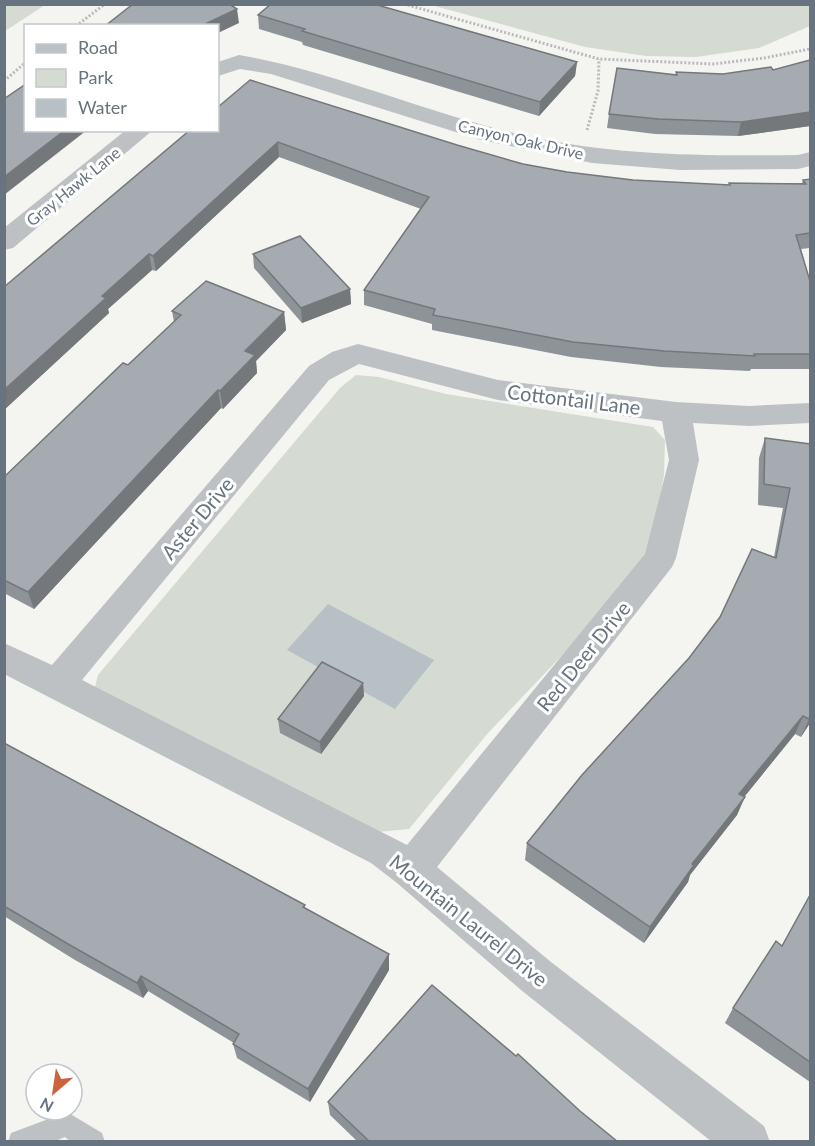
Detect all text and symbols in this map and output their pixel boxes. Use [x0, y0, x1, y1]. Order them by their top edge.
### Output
legend [24, 24, 219, 132]
text: Road [78, 36, 118, 58]
text: Park [78, 66, 114, 88]
text: Water [78, 96, 127, 118]
street label: Canyon Oak Drive [456, 115, 586, 163]
street label: Gray Hawk Lane [22, 142, 124, 230]
street label: Cottontail Lane [506, 379, 642, 419]
street label: Aster Drive [156, 472, 238, 564]
street label: Red Deer Drive [531, 596, 635, 716]
street label: Mountain Laurel Drive [385, 849, 553, 991]
north arrow [24, 1062, 84, 1122]
text: N [36, 1094, 56, 1117]

